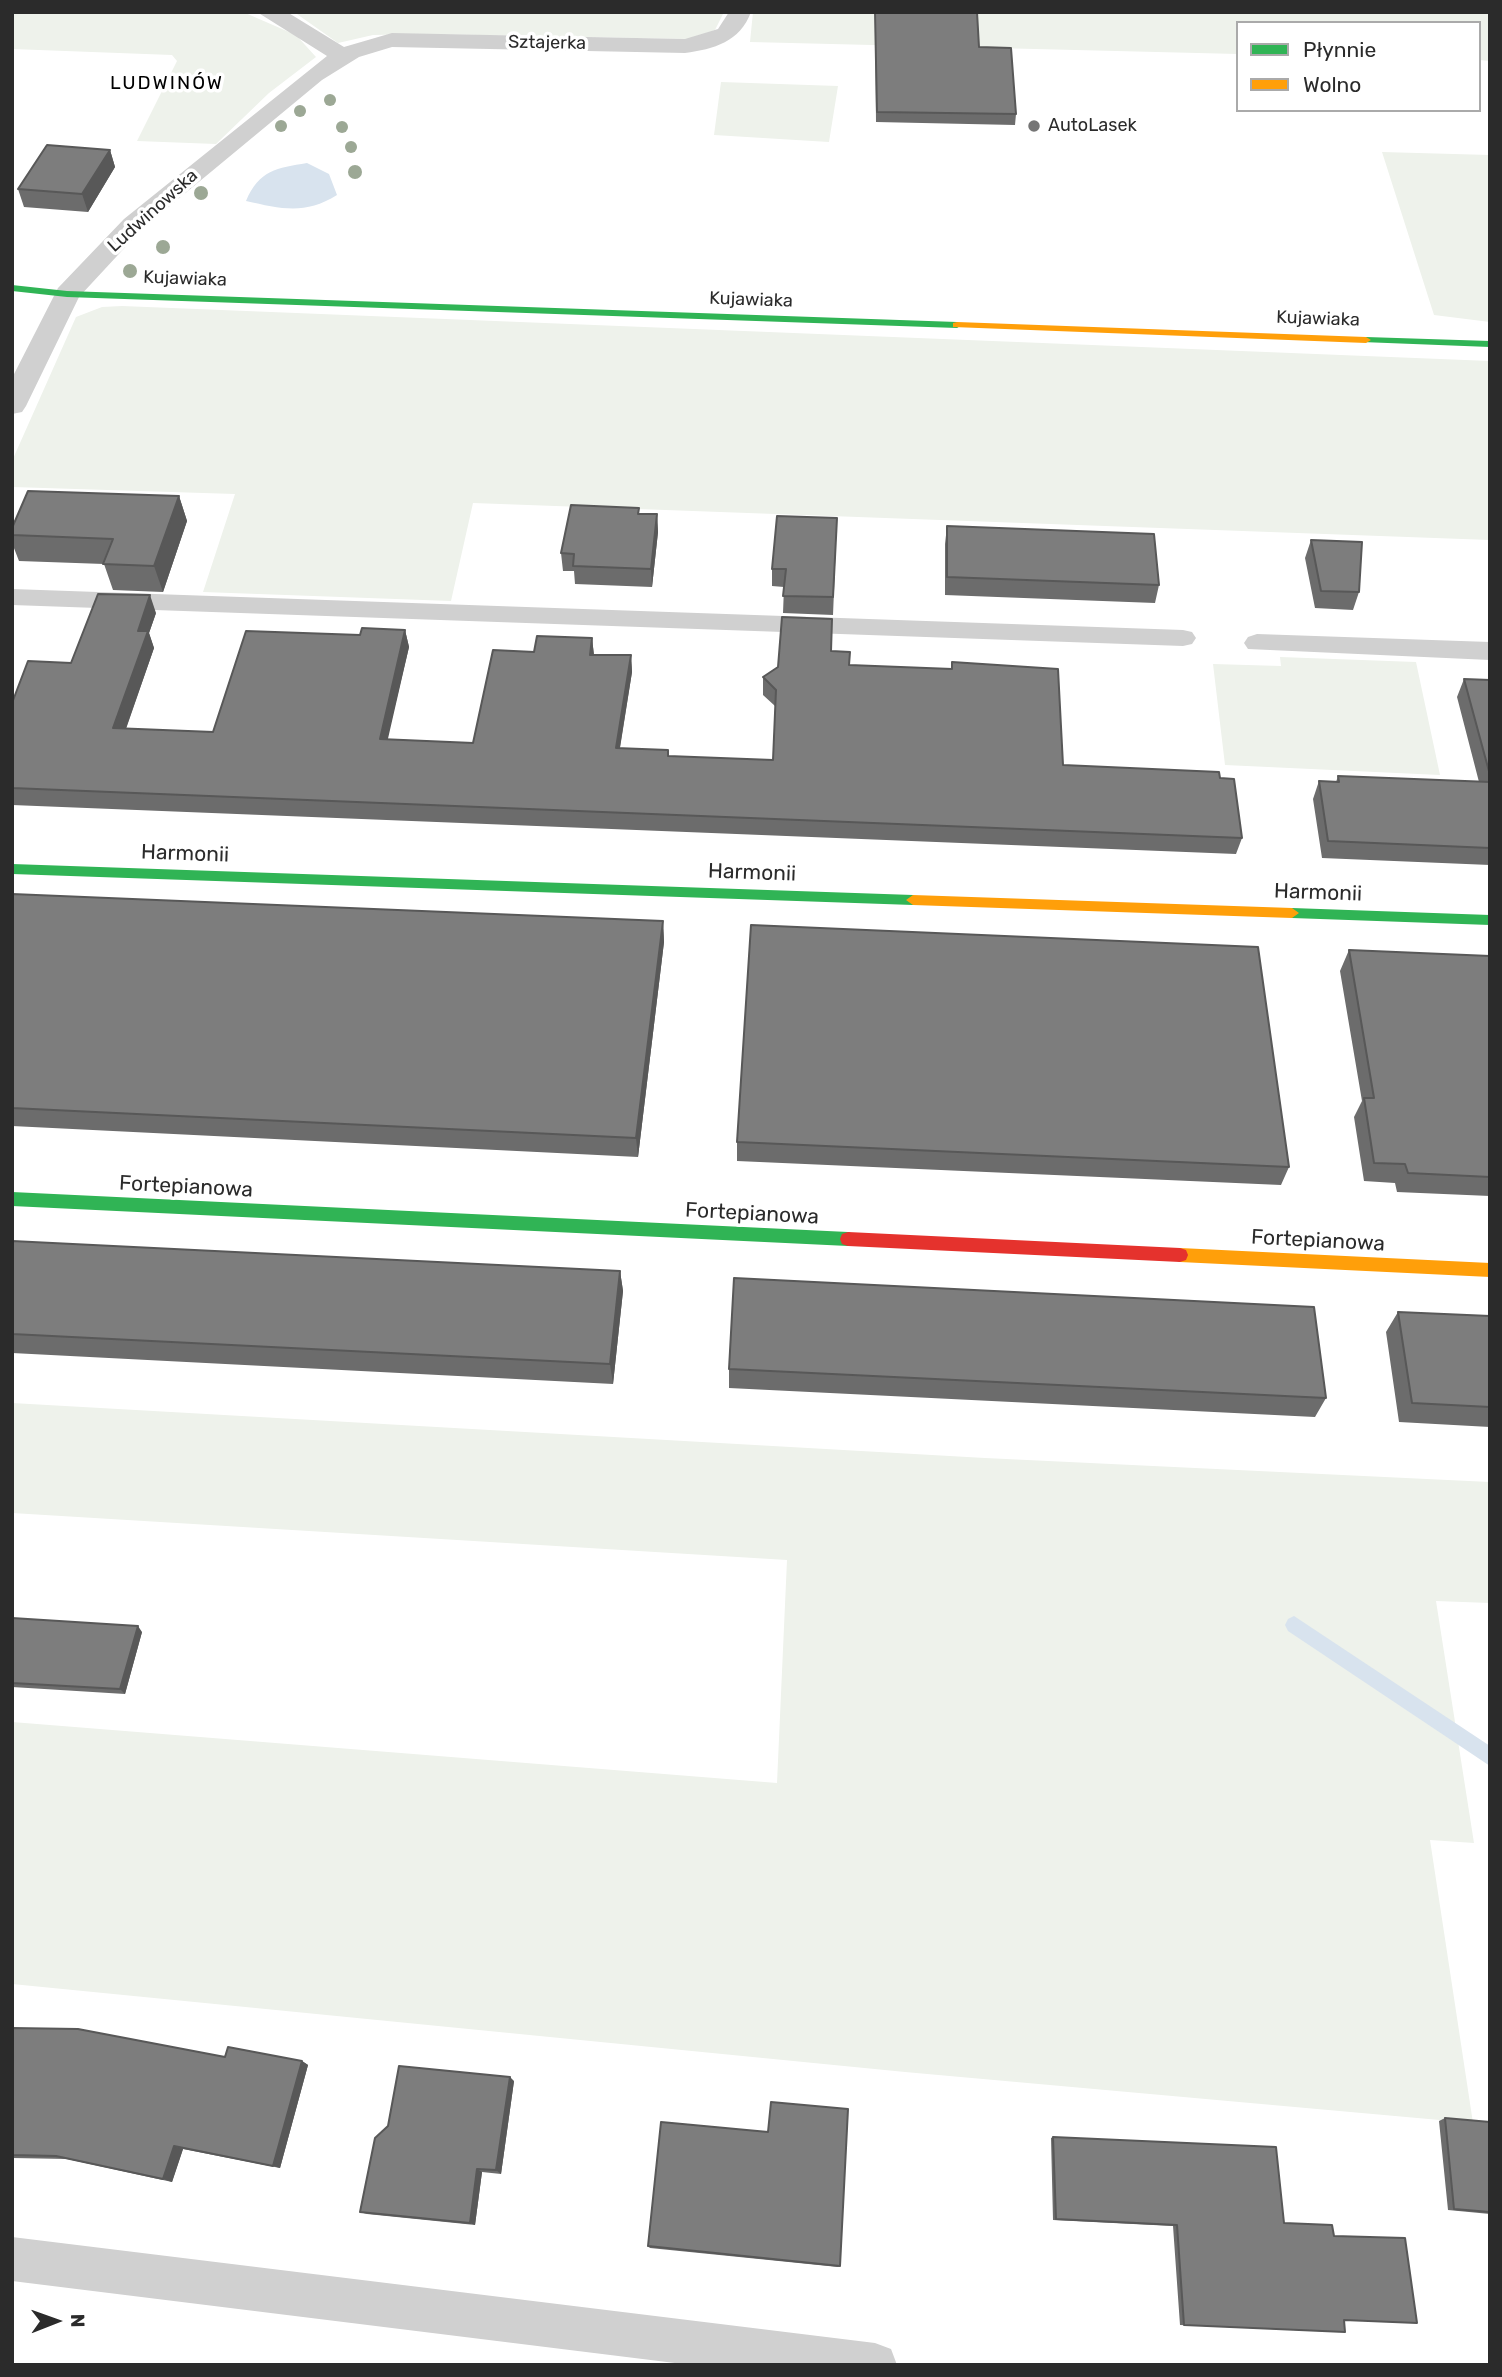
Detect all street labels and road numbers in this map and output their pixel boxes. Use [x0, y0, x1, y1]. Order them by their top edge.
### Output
street label: Sztajerka [508, 32, 586, 54]
street label: Ludwinowska [104, 165, 202, 257]
street label: Kujawiaka [143, 267, 227, 291]
street label: Kujawiaka [709, 288, 793, 312]
street label: Kujawiaka [1276, 307, 1360, 331]
street label: Harmonii [140, 840, 230, 868]
street label: Harmonii [707, 859, 797, 887]
street label: Harmonii [1273, 879, 1363, 907]
street label: Fortepianowa [119, 1171, 253, 1203]
street label: Fortepianowa [685, 1198, 819, 1230]
street label: Fortepianowa [1251, 1225, 1385, 1257]

